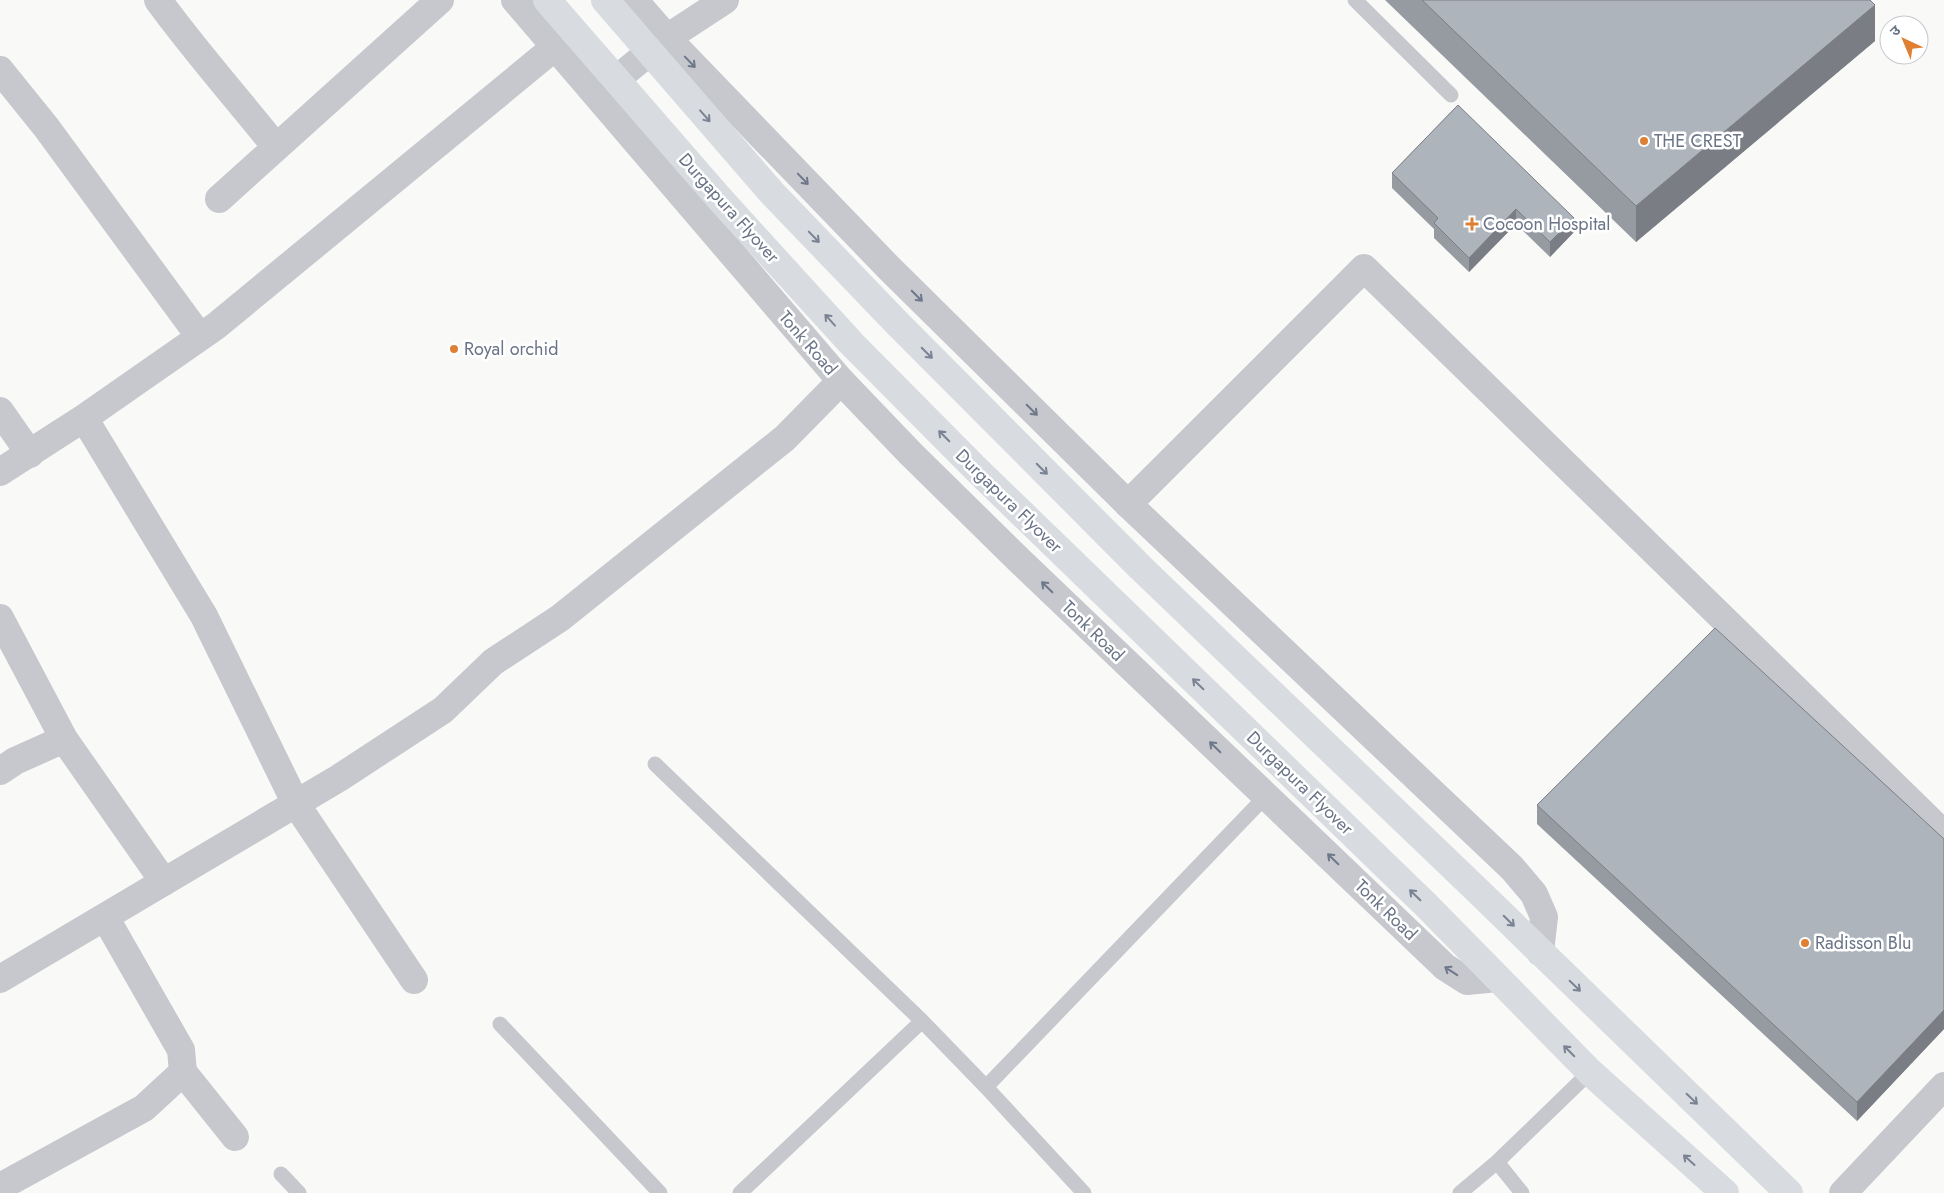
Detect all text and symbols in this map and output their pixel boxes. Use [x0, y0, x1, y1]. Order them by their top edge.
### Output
north arrow [1879, 15, 1929, 65]
text: उ [1885, 20, 1905, 41]
one-way arrow [684, 56, 696, 69]
one-way arrow [700, 110, 711, 123]
place label: THE CREST [1654, 128, 1742, 154]
marker: THE CREST [1638, 135, 1650, 147]
street label: Durgapura Flyover [673, 147, 786, 269]
one-way arrow [797, 173, 809, 186]
place label: Cocoon Hospital [1483, 211, 1610, 237]
marker: Cocoon Hospital [1465, 217, 1479, 231]
one-way arrow [808, 230, 820, 243]
one-way arrow [910, 289, 922, 301]
street label: Tonk Road [773, 305, 843, 381]
one-way arrow [824, 313, 836, 326]
place label: Royal orchid [464, 336, 558, 362]
marker: Royal orchid [448, 343, 460, 355]
one-way arrow [921, 347, 933, 359]
one-way arrow [1026, 404, 1038, 416]
one-way arrow [937, 430, 950, 442]
street label: Durgapura Flyover [950, 443, 1069, 560]
one-way arrow [1036, 463, 1048, 475]
one-way arrow [1041, 581, 1053, 593]
street label: Tonk Road [1056, 595, 1130, 667]
one-way arrow [1191, 678, 1204, 690]
street label: Durgapura Flyover [1241, 725, 1360, 842]
one-way arrow [1209, 741, 1222, 753]
one-way arrow [1327, 853, 1339, 865]
street label: Tonk Road [1349, 874, 1423, 946]
one-way arrow [1409, 889, 1421, 901]
one-way arrow [1503, 915, 1515, 927]
place label: Radisson Blu [1815, 930, 1912, 956]
marker: Radisson Blu [1799, 937, 1811, 949]
one-way arrow [1444, 965, 1458, 976]
one-way arrow [1569, 980, 1581, 992]
one-way arrow [1563, 1044, 1575, 1057]
one-way arrow [1686, 1093, 1698, 1105]
one-way arrow [1682, 1155, 1695, 1166]

